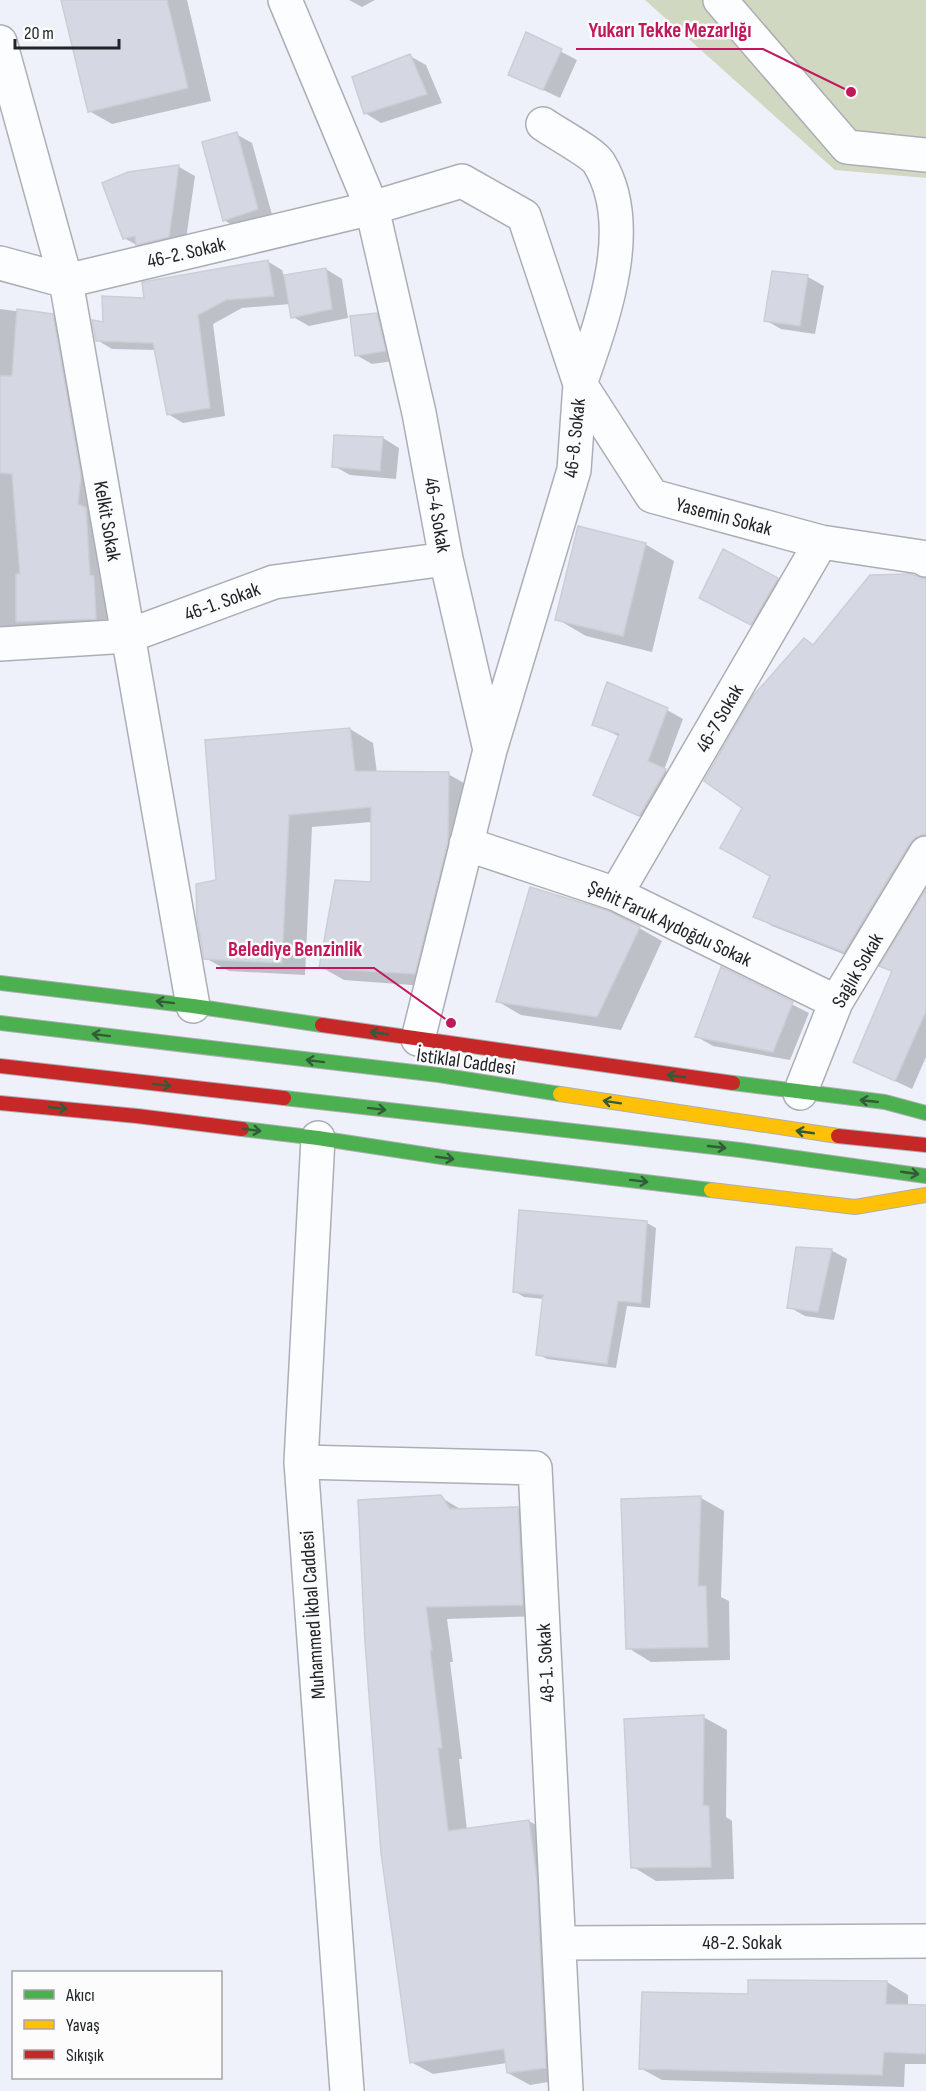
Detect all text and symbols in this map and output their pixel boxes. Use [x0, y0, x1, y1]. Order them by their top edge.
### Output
callout: Yukarı Tekke Mezarlığı [576, 10, 763, 49]
scale bar [15, 12, 118, 50]
text: Yukarı Tekke Mezarlığı [589, 18, 751, 43]
text: 20 m [24, 23, 54, 44]
street label: 46-2. Sokak [145, 232, 228, 274]
street label: 46-8. Sokak [559, 397, 591, 479]
street label: 46-4 Sokak [419, 476, 455, 555]
street label: Kelkit Sokak [88, 479, 126, 563]
street label: Yasemin Sokak [673, 493, 775, 541]
street label: 46-1. Sokak [181, 577, 264, 627]
street label: 46-7 Sokak [691, 680, 749, 757]
street label: Şehit Faruk Aydoğdu Sokak [584, 875, 756, 973]
callout: Belediye Benzinlik [216, 929, 374, 968]
street label: Sağlık Sokak [827, 929, 889, 1012]
text: Belediye Benzinlik [228, 937, 362, 962]
one-way arrow [155, 997, 175, 1008]
one-way arrow [369, 1028, 389, 1039]
one-way arrow [92, 1029, 111, 1040]
street label: İstiklal Caddesi [415, 1043, 517, 1081]
one-way arrow [306, 1055, 326, 1066]
one-way arrow [666, 1070, 686, 1081]
one-way arrow [152, 1079, 172, 1090]
one-way arrow [859, 1095, 879, 1106]
one-way arrow [603, 1097, 623, 1108]
one-way arrow [48, 1103, 68, 1114]
one-way arrow [367, 1104, 386, 1115]
one-way arrow [242, 1125, 261, 1136]
one-way arrow [796, 1126, 816, 1137]
one-way arrow [706, 1142, 726, 1153]
one-way arrow [435, 1152, 454, 1163]
one-way arrow [900, 1168, 920, 1179]
one-way arrow [628, 1175, 648, 1186]
street label: Muhammed İkbal Caddesi [295, 1530, 331, 1700]
street label: 48-1. Sokak [532, 1623, 560, 1703]
street label: 48-2. Sokak [702, 1931, 782, 1955]
legend [12, 1971, 222, 2079]
text: Akıcı [65, 1985, 95, 2006]
text: Yavaş [66, 2015, 100, 2036]
text: Sıkışık [66, 2045, 104, 2066]

